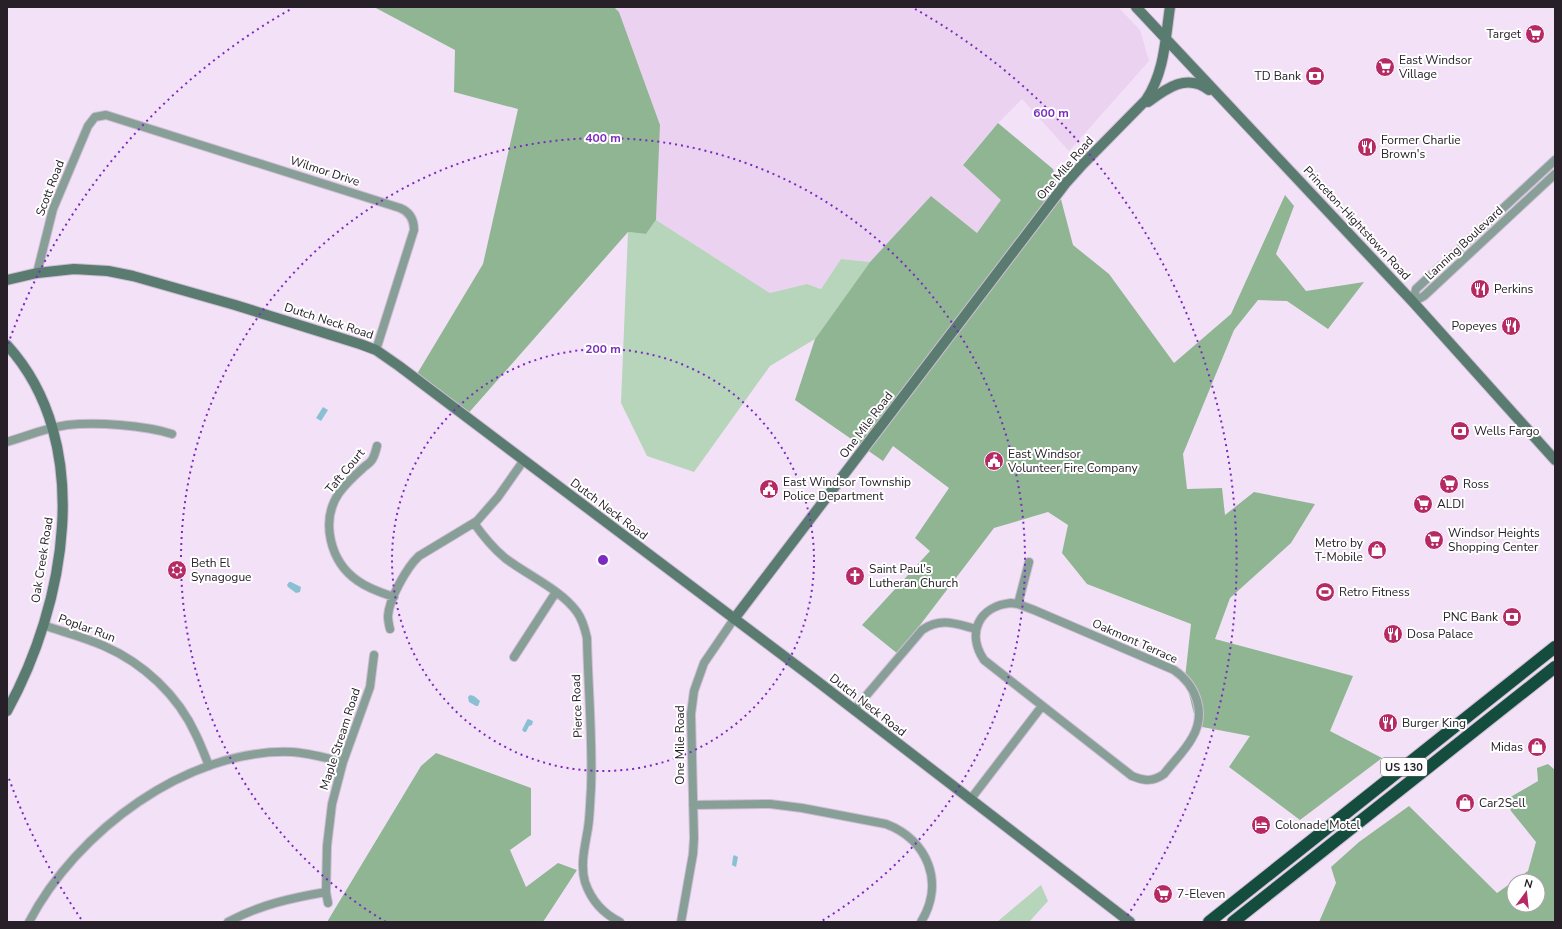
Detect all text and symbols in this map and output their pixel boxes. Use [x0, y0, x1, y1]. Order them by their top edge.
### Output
supermarket icon: Target [1524, 23, 1546, 45]
place label: Target [1487, 26, 1522, 42]
place label: East Windsor Village [1398, 52, 1473, 82]
supermarket icon: East Windsor Village [1374, 56, 1396, 78]
bank icon: TD Bank [1304, 65, 1326, 87]
place label: TD Bank [1254, 68, 1302, 84]
text: 600 m [1033, 105, 1069, 121]
text: 400 m [585, 130, 621, 146]
place label: Former Charlie Brown's [1381, 132, 1461, 162]
street label: One Mile Road [1033, 133, 1097, 203]
restaurant icon: Former Charlie Brown's [1356, 136, 1378, 158]
street label: Wilmor Drive [288, 152, 362, 190]
street label: Scott Road [32, 158, 68, 218]
street label: Princeton-Hightstown Road [1300, 163, 1414, 283]
street label: Lanning Boulevard [1422, 203, 1506, 283]
restaurant icon: Perkins [1469, 278, 1491, 300]
place label: Perkins [1494, 281, 1534, 297]
street label: Dutch Neck Road [282, 299, 376, 343]
restaurant icon: Popeyes [1500, 315, 1522, 337]
place label: Popeyes [1451, 318, 1497, 334]
text: 200 m [585, 341, 621, 357]
street label: One Mile Road [836, 388, 896, 462]
bank icon: Wells Fargo [1449, 420, 1471, 442]
place label: Wells Fargo [1474, 423, 1540, 439]
street label: Taft Court [322, 445, 369, 497]
place label: East Windsor Volunteer Fire Company [1007, 446, 1138, 476]
public building icon: East Windsor Volunteer Fire Company [983, 450, 1005, 472]
supermarket icon: Ross [1438, 473, 1460, 495]
place label: East Windsor Township Police Department [783, 474, 911, 504]
street label: Dutch Neck Road [567, 475, 651, 543]
place label: Ross [1463, 476, 1489, 492]
public building icon: East Windsor Township Police Department [758, 478, 780, 500]
supermarket icon: ALDI [1412, 493, 1434, 515]
place label: ALDI [1437, 496, 1464, 512]
street label: Oak Creek Road [27, 516, 57, 604]
place label: Windsor Heights Shopping Center [1448, 525, 1540, 555]
supermarket icon: Windsor Heights Shopping Center [1423, 529, 1445, 551]
place label: Metro by T-Mobile [1315, 535, 1364, 565]
shop icon: Metro by T-Mobile [1366, 539, 1388, 561]
centre of rings [596, 553, 610, 567]
place label: Beth El Synagogue [191, 555, 252, 585]
synagogue icon: Beth El Synagogue [166, 559, 188, 581]
place label: Saint Paul's Lutheran Church [869, 561, 958, 591]
church icon: Saint Paul's Lutheran Church [844, 565, 866, 587]
sports icon: Retro Fitness [1314, 581, 1336, 603]
place label: Retro Fitness [1339, 584, 1410, 600]
bank icon: PNC Bank [1501, 606, 1523, 628]
place label: PNC Bank [1443, 609, 1499, 625]
street label: Poplar Run [56, 610, 118, 646]
street label: Oakmont Terrace [1090, 615, 1180, 667]
restaurant icon: Dosa Palace [1382, 623, 1404, 645]
place label: Dosa Palace [1407, 626, 1473, 642]
street label: Dutch Neck Road [826, 670, 910, 740]
street label: Pierce Road [568, 674, 586, 738]
street label: Maple Stream Road [316, 686, 364, 792]
street label: One Mile Road [672, 705, 688, 785]
restaurant icon: Burger King [1377, 712, 1399, 734]
place label: Burger King [1402, 715, 1466, 731]
shop icon: Midas [1526, 736, 1548, 758]
place label: Midas [1491, 739, 1523, 755]
road number: US 130 [1381, 758, 1427, 776]
shop icon: Car2Sell [1454, 792, 1476, 814]
place label: Car2Sell [1479, 795, 1526, 811]
hotel icon: Colonade Motel [1250, 814, 1272, 836]
place label: Colonade Motel [1275, 817, 1361, 833]
north arrow [1506, 873, 1546, 913]
text: N [1523, 876, 1534, 892]
supermarket icon: 7-Eleven [1152, 883, 1174, 905]
place label: 7-Eleven [1177, 886, 1225, 902]

